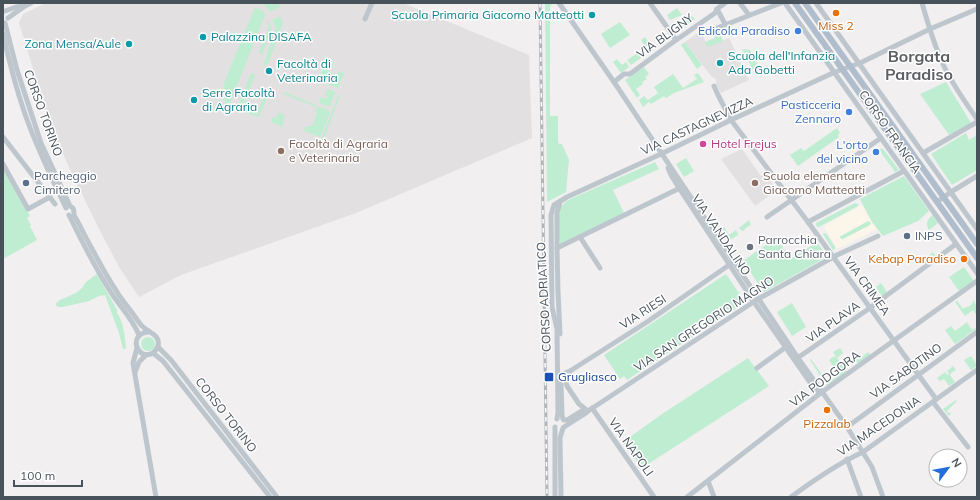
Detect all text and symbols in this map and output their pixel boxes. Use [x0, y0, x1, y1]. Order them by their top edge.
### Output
place label: Scuola Primaria Giacomo Matteotti [391, 7, 584, 22]
marker: Miss 2 [831, 8, 841, 18]
marker: Scuola Primaria Giacomo Matteotti [587, 10, 597, 20]
street label: VIA BLIGNY [633, 10, 696, 61]
place label: Miss 2 [818, 18, 854, 33]
place label: Edicola Paradiso [698, 23, 790, 38]
marker: Edicola Paradiso [793, 26, 803, 36]
place label: Palazzina DISAFA [211, 29, 312, 44]
marker: Palazzina DISAFA [198, 32, 208, 42]
place label: Zona Mensa/Aule [24, 36, 121, 51]
marker: Zona Mensa/Aule [124, 39, 134, 49]
district label: Borgata Paradiso [885, 46, 953, 84]
place label: Scuola dell'Infanzia Ada Gobetti [728, 48, 835, 77]
place label: Facoltà di Veterinaria [277, 56, 338, 85]
marker: Scuola dell'Infanzia Ada Gobetti [715, 58, 725, 68]
marker: Facoltà di Veterinaria [264, 66, 274, 76]
street label: CORSO TORINO [21, 68, 66, 158]
place label: Serre Facoltà di Agraria [202, 85, 275, 114]
street label: CORSO FRANCIA [856, 87, 925, 176]
street label: VIA CASTAGNEVIZZA [638, 93, 755, 158]
marker: Serre Facoltà di Agraria [189, 95, 199, 105]
place label: Pasticceria Zennaro [781, 97, 841, 126]
marker: Pasticceria Zennaro [844, 107, 854, 117]
place label: Facoltà di Agraria e Veterinaria [289, 136, 388, 165]
place label: Hotel Frejus [711, 136, 777, 151]
place label: L'orto del vicino [816, 137, 868, 166]
marker: Hotel Frejus [698, 139, 708, 149]
marker: Facoltà di Agraria e Veterinaria [276, 146, 286, 156]
marker: L'orto del vicino [871, 147, 881, 157]
place label: Parcheggio Cimitero [34, 168, 97, 197]
place label: Scuola elementare Giacomo Matteotti [763, 168, 866, 197]
marker: Parcheggio Cimitero [21, 178, 31, 188]
marker: Scuola elementare Giacomo Matteotti [750, 178, 760, 188]
street label: VIA VANDALINO [689, 191, 754, 278]
place label: INPS [915, 228, 942, 243]
marker: INPS [902, 231, 912, 241]
place label: Parrocchia Santa Chiara [758, 232, 831, 261]
street label: CORSO ADRIATICO [533, 242, 554, 352]
marker: Parrocchia Santa Chiara [745, 242, 755, 252]
place label: Kebap Paradiso [868, 251, 956, 266]
street label: VIA CRIMEA [841, 253, 894, 318]
marker: Kebap Paradiso [959, 254, 969, 264]
street label: VIA SAN GREGORIO MAGNO [631, 273, 776, 374]
street label: VIA RIESI [617, 291, 669, 332]
street label: VIA PLAVA [803, 297, 863, 346]
street label: VIA SABOTINO [867, 339, 945, 402]
street label: VIA PODGORA [786, 347, 863, 410]
place label: Grugliasco [558, 369, 617, 384]
marker: Grugliasco [543, 371, 555, 383]
street label: CORSO TORINO [192, 374, 260, 455]
street label: VIA MACEDONIA [834, 392, 923, 459]
marker: Pizzalab [822, 405, 832, 415]
street label: VIA NAPOLI [606, 415, 657, 479]
place label: Pizzalab [803, 416, 851, 431]
north arrow [928, 448, 968, 488]
text: N [948, 455, 965, 470]
scale bar [14, 462, 82, 488]
text: 100 m [20, 468, 55, 483]

